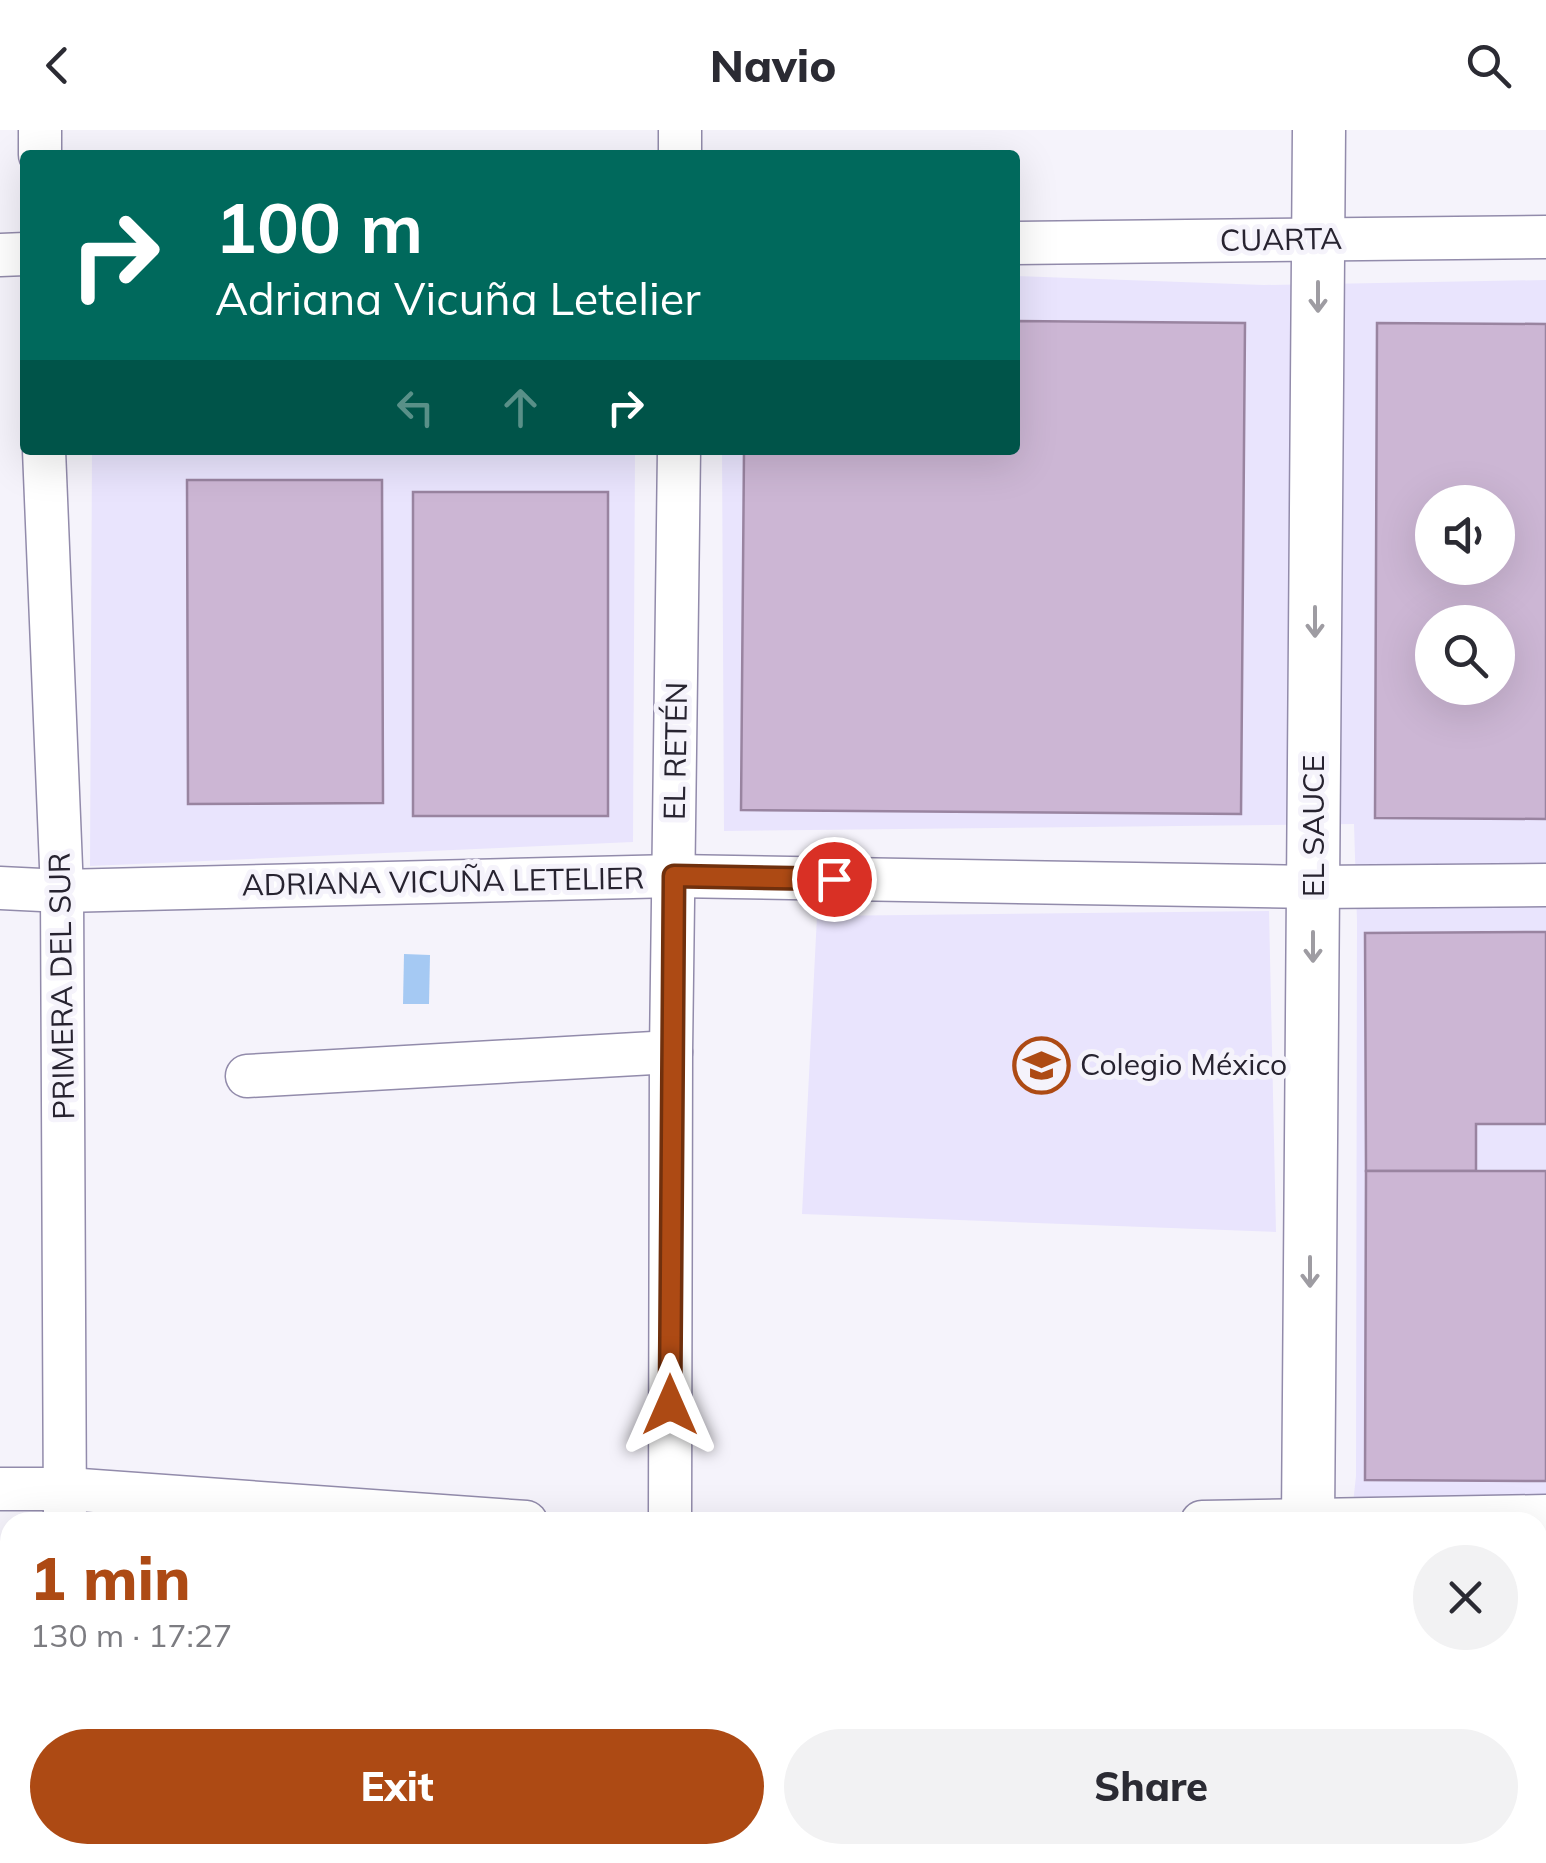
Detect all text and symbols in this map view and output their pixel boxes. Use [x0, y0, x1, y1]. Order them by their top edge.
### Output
text: Navio [710, 37, 836, 93]
icon: back [30, 38, 85, 93]
icon: search [1461, 38, 1516, 93]
text: 100 m [215, 183, 423, 271]
icon: right [50, 190, 180, 320]
street label: CUARTA [1219, 219, 1342, 259]
text: Adriana Vicuña Letelier [215, 270, 701, 326]
one-way arrow [1308, 280, 1328, 313]
icon: left [388, 380, 443, 435]
icon: ahead [493, 380, 548, 435]
icon: right [598, 380, 653, 435]
map controls [1415, 485, 1515, 705]
button: sound [1415, 485, 1515, 585]
button: search [1415, 605, 1515, 705]
one-way arrow [1306, 606, 1324, 638]
street label: EL RETÉN [655, 682, 695, 820]
street label: EL SAUCE [1294, 755, 1332, 897]
pin [792, 837, 877, 922]
street label: PRIMERA DEL SUR [40, 852, 82, 1120]
icon: arrive [807, 852, 862, 907]
street label: ADRIANA VICUÑA LETELIER [241, 858, 645, 904]
one-way arrow [1304, 930, 1322, 963]
school or university icon: Colegio México [1011, 1035, 1071, 1095]
place label: Colegio México [1080, 1045, 1287, 1083]
one-way arrow [1300, 1256, 1320, 1288]
position arrow [618, 1353, 722, 1457]
text: 1 min [30, 1540, 191, 1615]
button: close [1413, 1545, 1518, 1650]
text: 130 m · 17:27 [30, 1615, 232, 1655]
button: Exit [30, 1729, 764, 1844]
button: Share [784, 1729, 1518, 1844]

